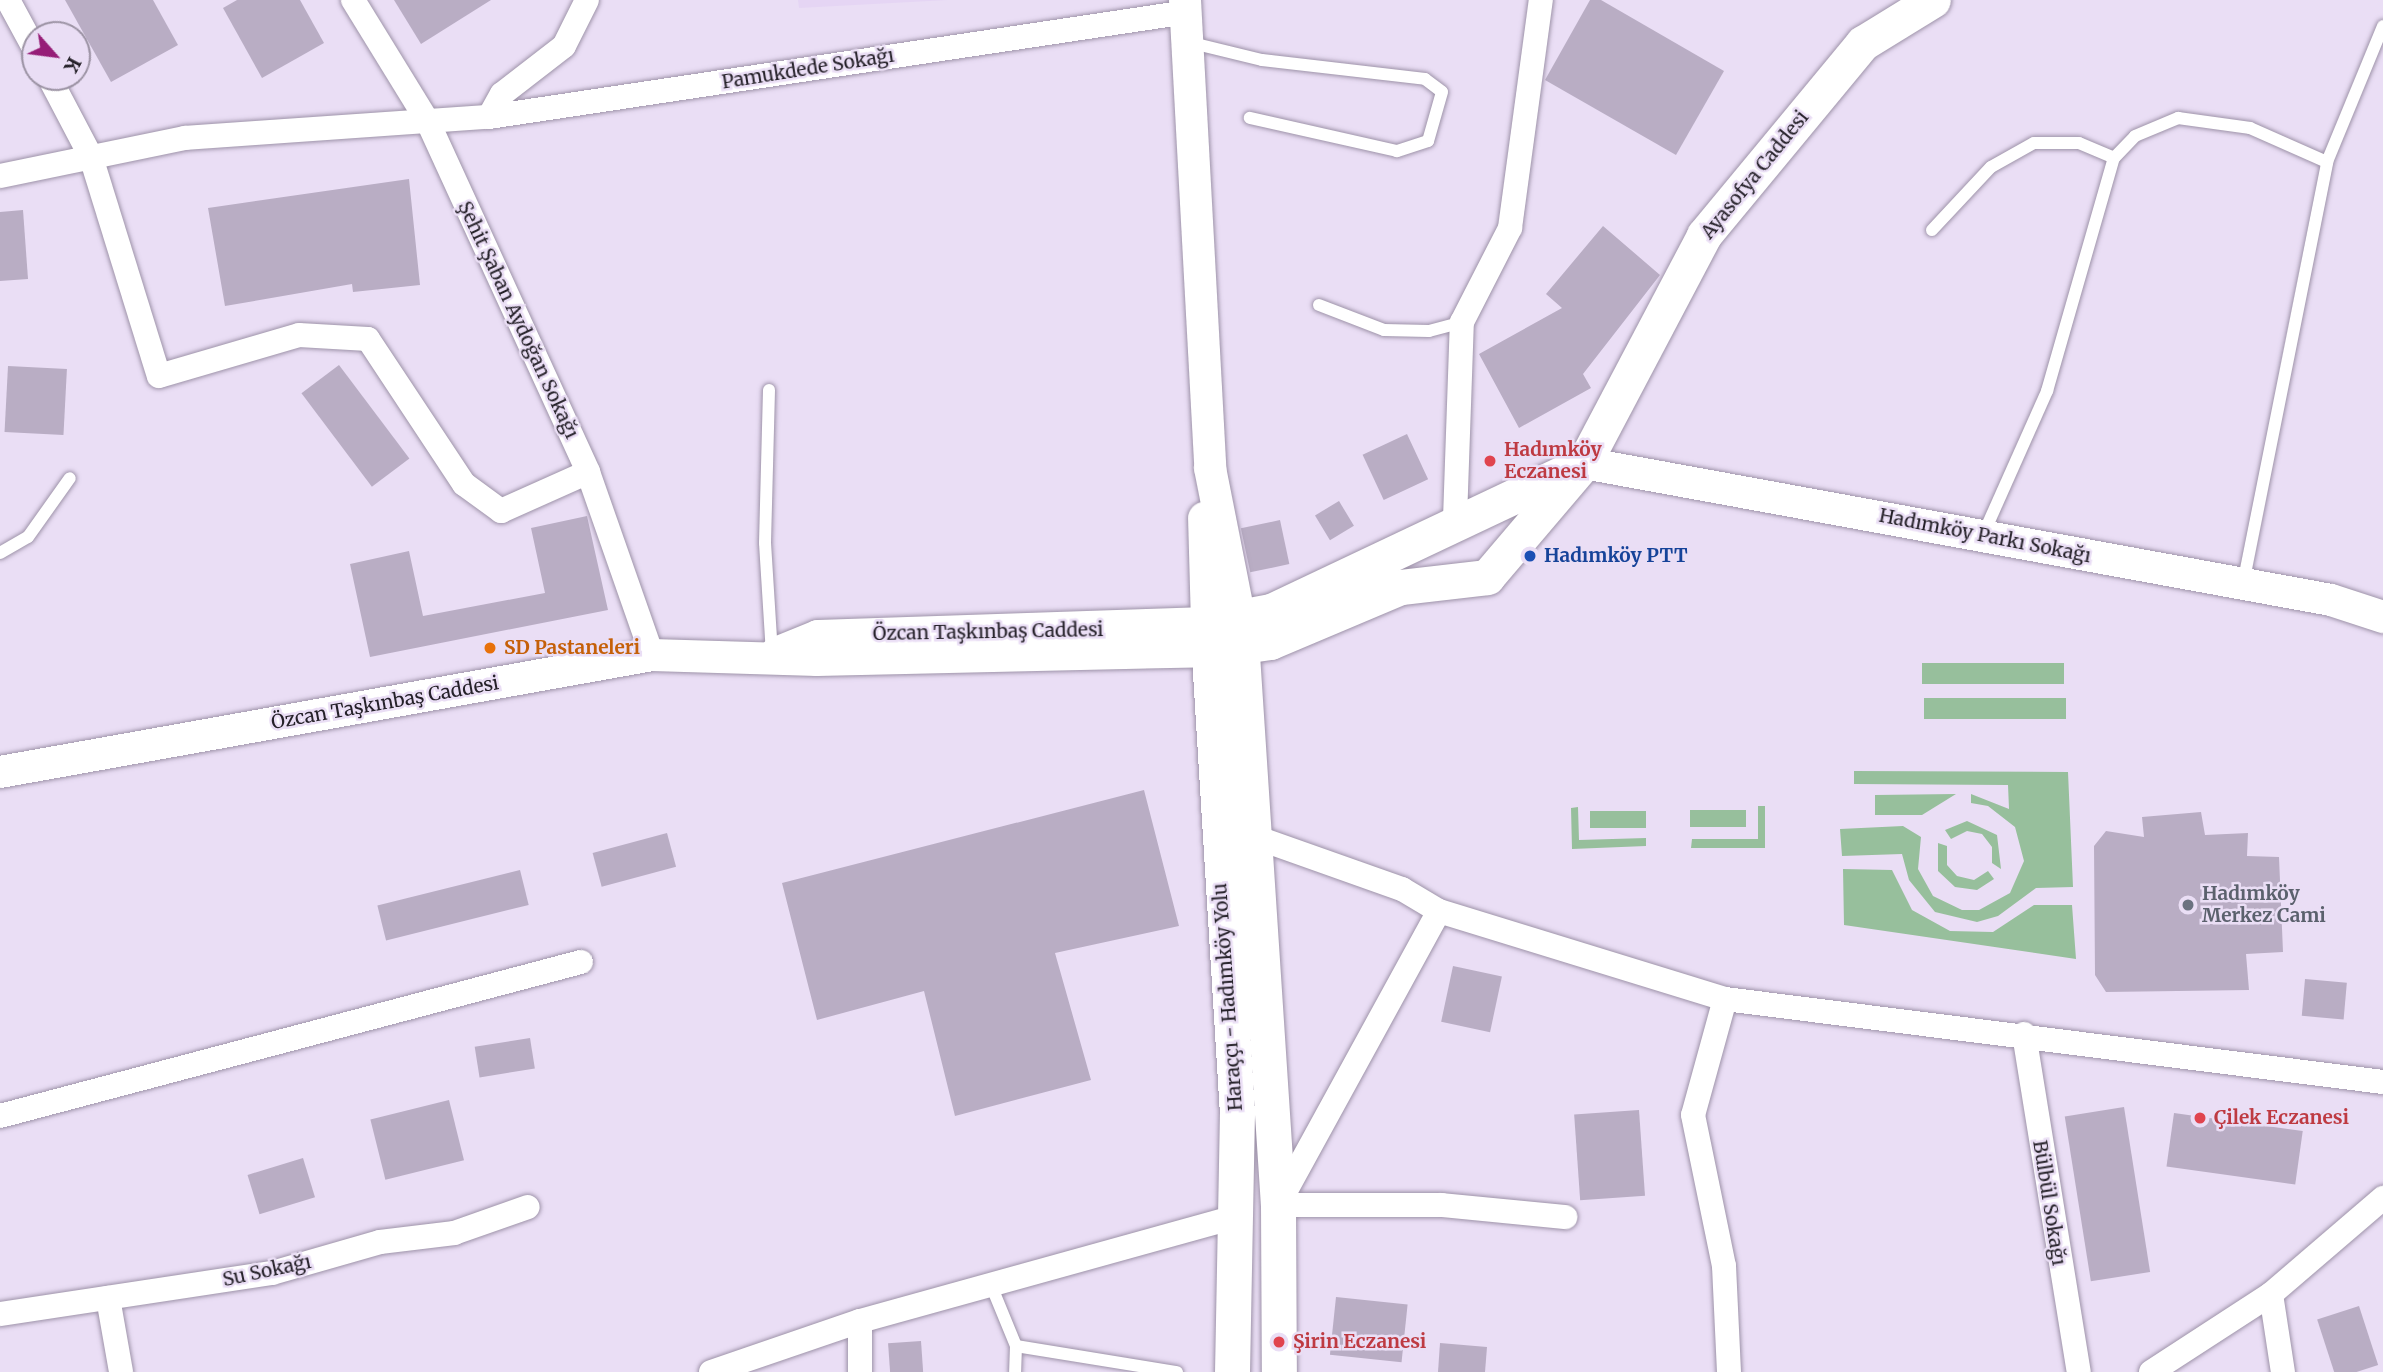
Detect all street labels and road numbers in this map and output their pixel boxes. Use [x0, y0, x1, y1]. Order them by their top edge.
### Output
street label: Pamukdede Sokağı [720, 44, 896, 94]
street label: Ayasofya Caddesi [1696, 106, 1814, 244]
street label: Şehit Şaban Aydoğan Sokağı [453, 198, 583, 442]
street label: Hadımköy Parkı Sokağı [1877, 504, 2093, 568]
street label: Özcan Taşkınbaş Caddesi [872, 619, 1104, 645]
street label: Özcan Taşkınbaş Caddesi [269, 672, 501, 734]
street label: Haraççı - Hadımköy Yolu [1209, 882, 1247, 1112]
street label: Bülbül Sokağı [2028, 1139, 2070, 1267]
street label: Su Sokağı [221, 1250, 313, 1292]

